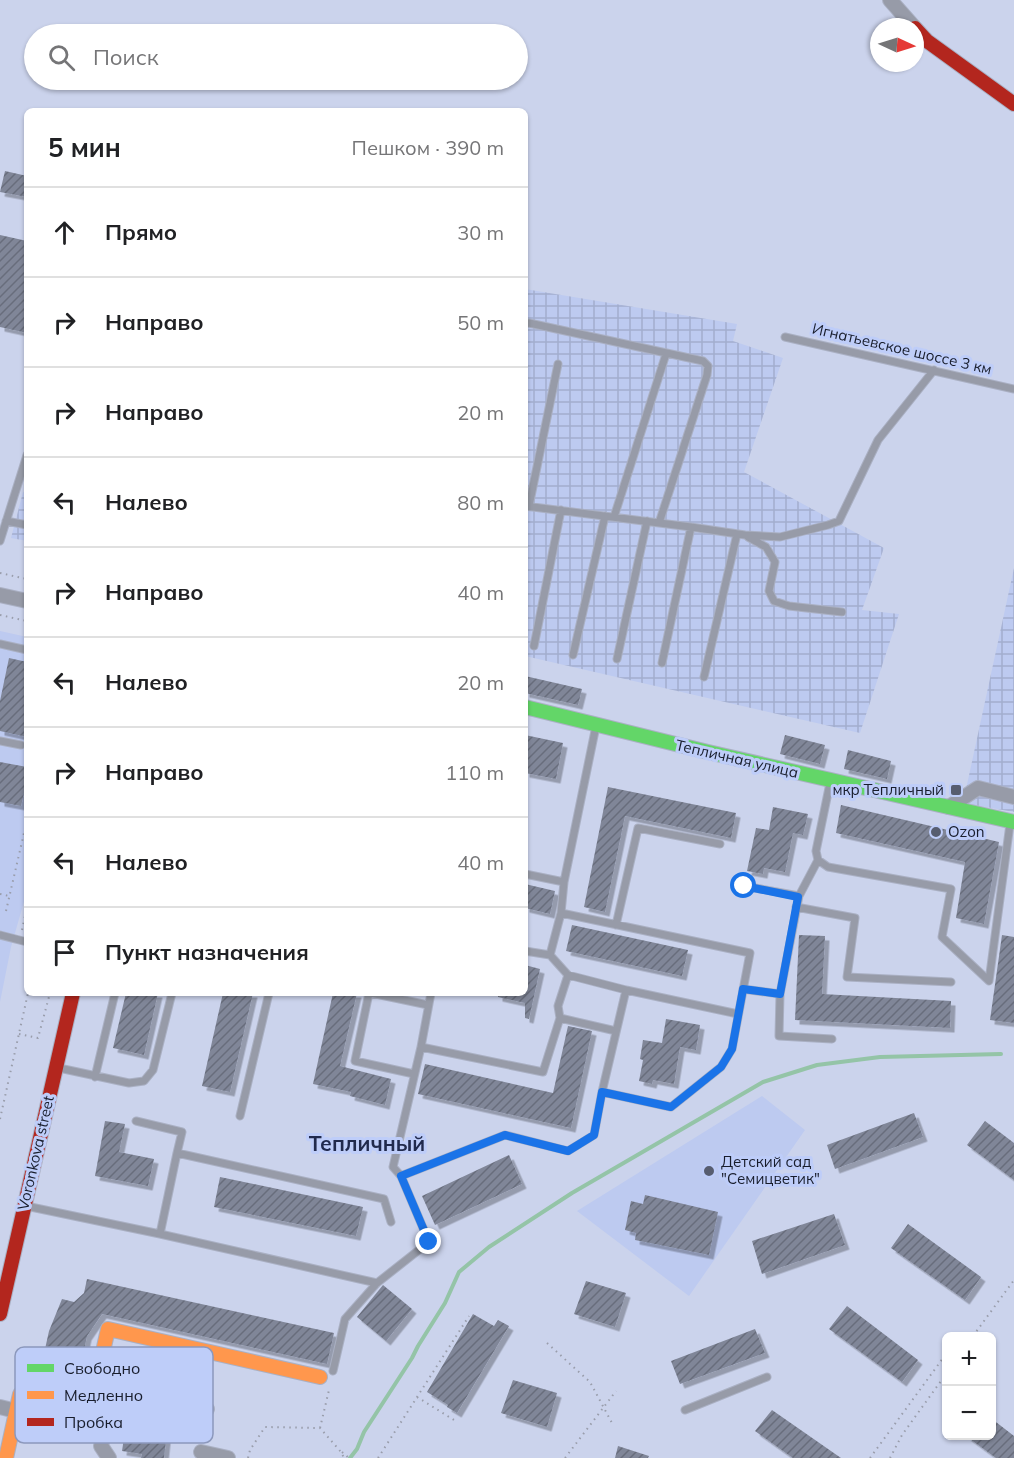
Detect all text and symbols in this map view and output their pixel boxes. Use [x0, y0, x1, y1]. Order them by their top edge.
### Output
north arrow [870, 18, 924, 72]
search box [24, 24, 528, 90]
icon: search [45, 41, 78, 74]
text: Поиск [93, 43, 159, 71]
text: 5 мин [48, 131, 121, 164]
text: Пешком · 390 m [352, 135, 504, 160]
icon: ahead [48, 216, 81, 249]
text: Прямо [105, 218, 177, 246]
text: 30 m [457, 220, 504, 245]
icon: right [48, 306, 81, 339]
text: Направо [105, 308, 203, 336]
text: 50 m [457, 310, 504, 335]
street label: Игнатьевское шоссе 3 км [810, 319, 994, 378]
icon: right [48, 396, 81, 429]
text: Направо [105, 398, 203, 426]
text: 20 m [457, 400, 504, 425]
icon: left [48, 486, 81, 519]
text: Налево [105, 488, 188, 516]
text: 80 m [457, 490, 504, 515]
icon: right [48, 576, 81, 609]
text: Направо [105, 578, 203, 606]
text: 40 m [457, 580, 504, 605]
icon: left [48, 666, 81, 699]
text: Налево [105, 668, 188, 696]
text: 20 m [457, 670, 504, 695]
street label: Тепличная улица [674, 735, 800, 782]
icon: right [48, 756, 81, 789]
text: Направо [105, 758, 203, 786]
text: 110 m [445, 760, 504, 785]
place label: мкр Тепличный [832, 780, 944, 799]
marker: мкр Тепличный [949, 783, 963, 797]
place label: Ozon [948, 822, 985, 841]
marker: Ozon [929, 825, 943, 839]
icon: left [48, 846, 81, 879]
text: Налево [105, 848, 188, 876]
text: 40 m [457, 850, 504, 875]
route start [730, 872, 756, 898]
icon: arrive [48, 936, 81, 969]
text: Пункт назначения [105, 938, 309, 966]
street label: Voronkova street [13, 1094, 58, 1212]
district label: Тепличный [309, 1130, 425, 1156]
place label: Детский сад "Семицветик" [721, 1152, 820, 1188]
marker: Детский сад "Семицветик" [702, 1164, 716, 1178]
route end [415, 1228, 441, 1254]
map controls [942, 1332, 996, 1440]
button: + [942, 1332, 996, 1386]
legend [15, 1347, 213, 1443]
text: Свободно [64, 1358, 140, 1378]
text: Медленно [64, 1385, 143, 1405]
button: − [942, 1386, 996, 1440]
text: Пробка [64, 1412, 123, 1432]

